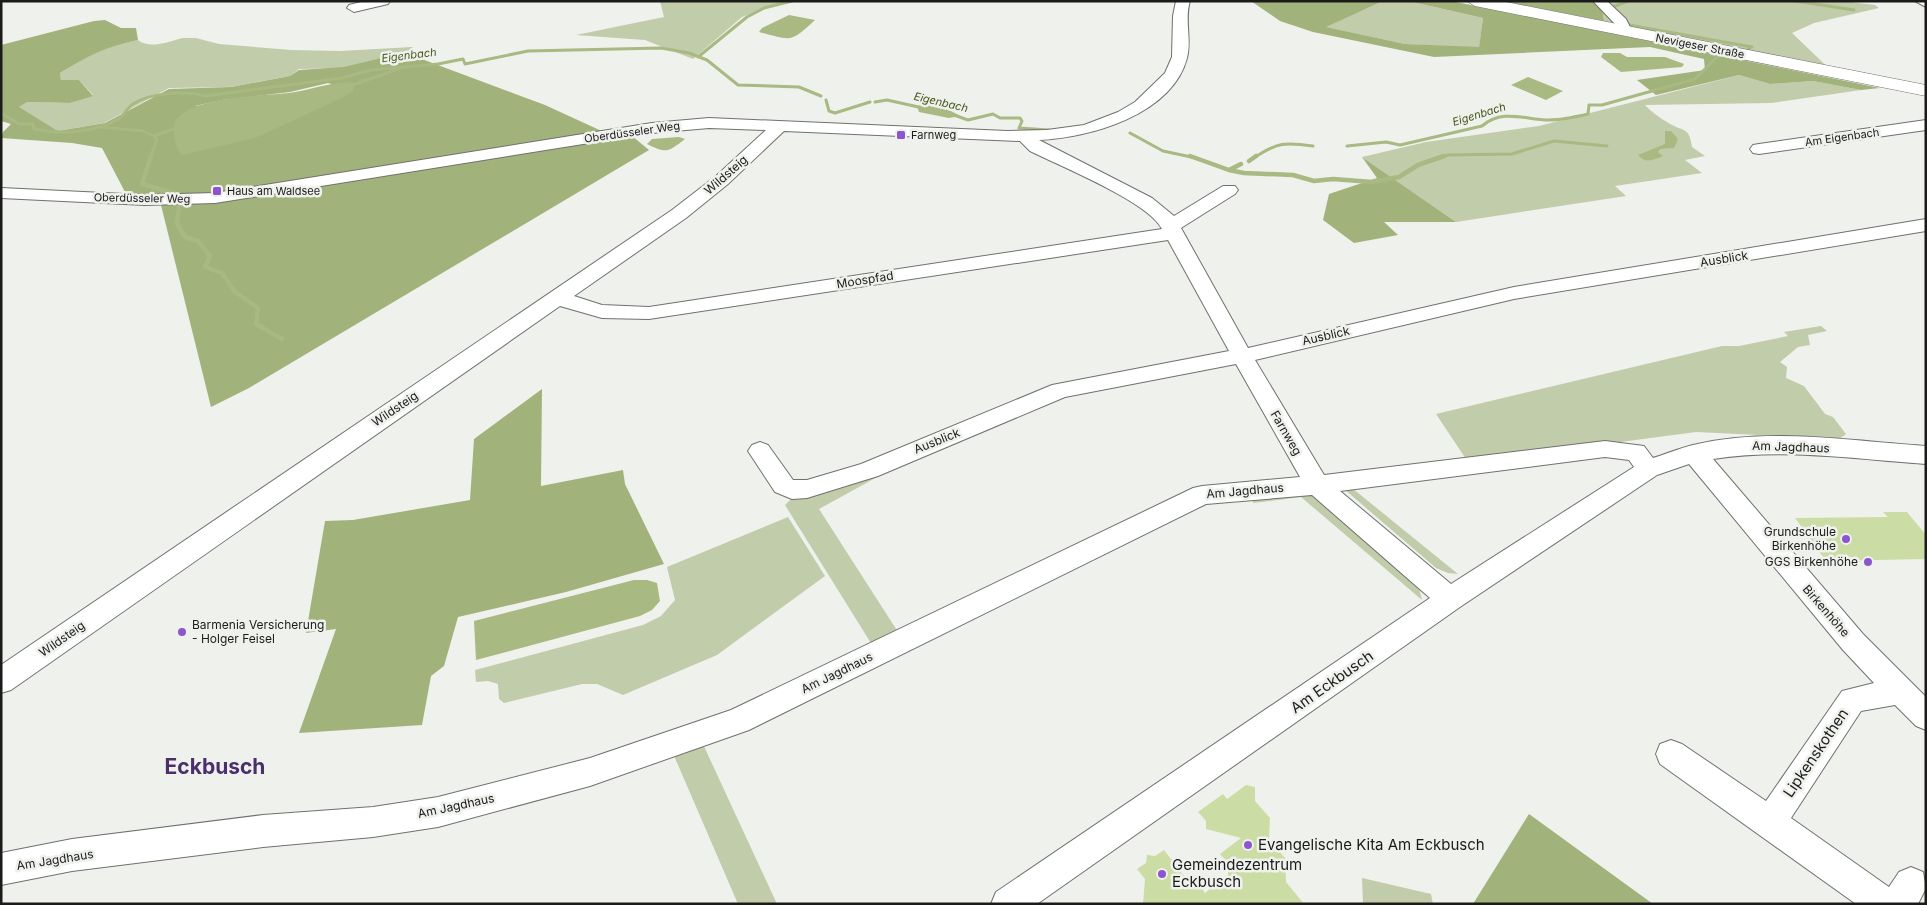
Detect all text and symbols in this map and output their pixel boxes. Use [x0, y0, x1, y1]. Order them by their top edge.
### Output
street label: Nevigeser Straße [1654, 31, 1746, 61]
water label: Eigenbach [381, 45, 438, 65]
water label: Eigenbach [913, 89, 970, 115]
water label: Eigenbach [1451, 99, 1508, 129]
street label: Oberdüsseler Weg [583, 118, 681, 146]
street label: Am Eigenbach [1804, 125, 1880, 149]
place label: Farnweg [911, 128, 956, 142]
marker: Farnweg [895, 129, 907, 141]
street label: Wildsteig [701, 152, 750, 197]
place label: Haus am Waldsee [227, 184, 320, 198]
marker: Haus am Waldsee [211, 185, 223, 197]
street label: Oberdüsseler Weg [94, 190, 190, 206]
street label: Ausblick [1699, 247, 1749, 270]
street label: Moospfad [835, 268, 894, 291]
street label: Ausblick [1301, 323, 1352, 348]
street label: Wildsteig [369, 388, 421, 429]
street label: Farnweg [1268, 408, 1305, 458]
street label: Ausblick [912, 424, 962, 457]
street label: Am Jagdhaus [1752, 438, 1830, 455]
street label: Am Jagdhaus [1206, 480, 1284, 501]
place label: Grundschule Birkenhöhe [1764, 524, 1836, 553]
marker: Grundschule Birkenhöhe [1840, 533, 1852, 545]
place label: GGS Birkenhöhe [1765, 554, 1858, 569]
marker: GGS Birkenhöhe [1862, 556, 1874, 568]
street label: Birkenhöhe [1800, 582, 1853, 640]
street label: Wildsteig [36, 617, 87, 660]
place label: Barmenia Versicherung - Holger Feisel [192, 617, 324, 646]
marker: Barmenia Versicherung - Holger Feisel [176, 626, 188, 638]
street label: Am Eckbusch [1287, 646, 1377, 717]
street label: Am Jagdhaus [799, 649, 875, 696]
street label: Lipkenskothen [1779, 705, 1852, 801]
district label: Eckbusch [165, 754, 265, 779]
street label: Am Jagdhaus [416, 790, 495, 821]
place label: Evangelische Kita Am Eckbusch [1258, 835, 1485, 854]
marker: Evangelische Kita Am Eckbusch [1242, 839, 1254, 851]
street label: Am Jagdhaus [15, 846, 94, 873]
place label: Gemeindezentrum Eckbusch [1172, 855, 1302, 891]
marker: Gemeindezentrum Eckbusch [1156, 868, 1168, 880]

